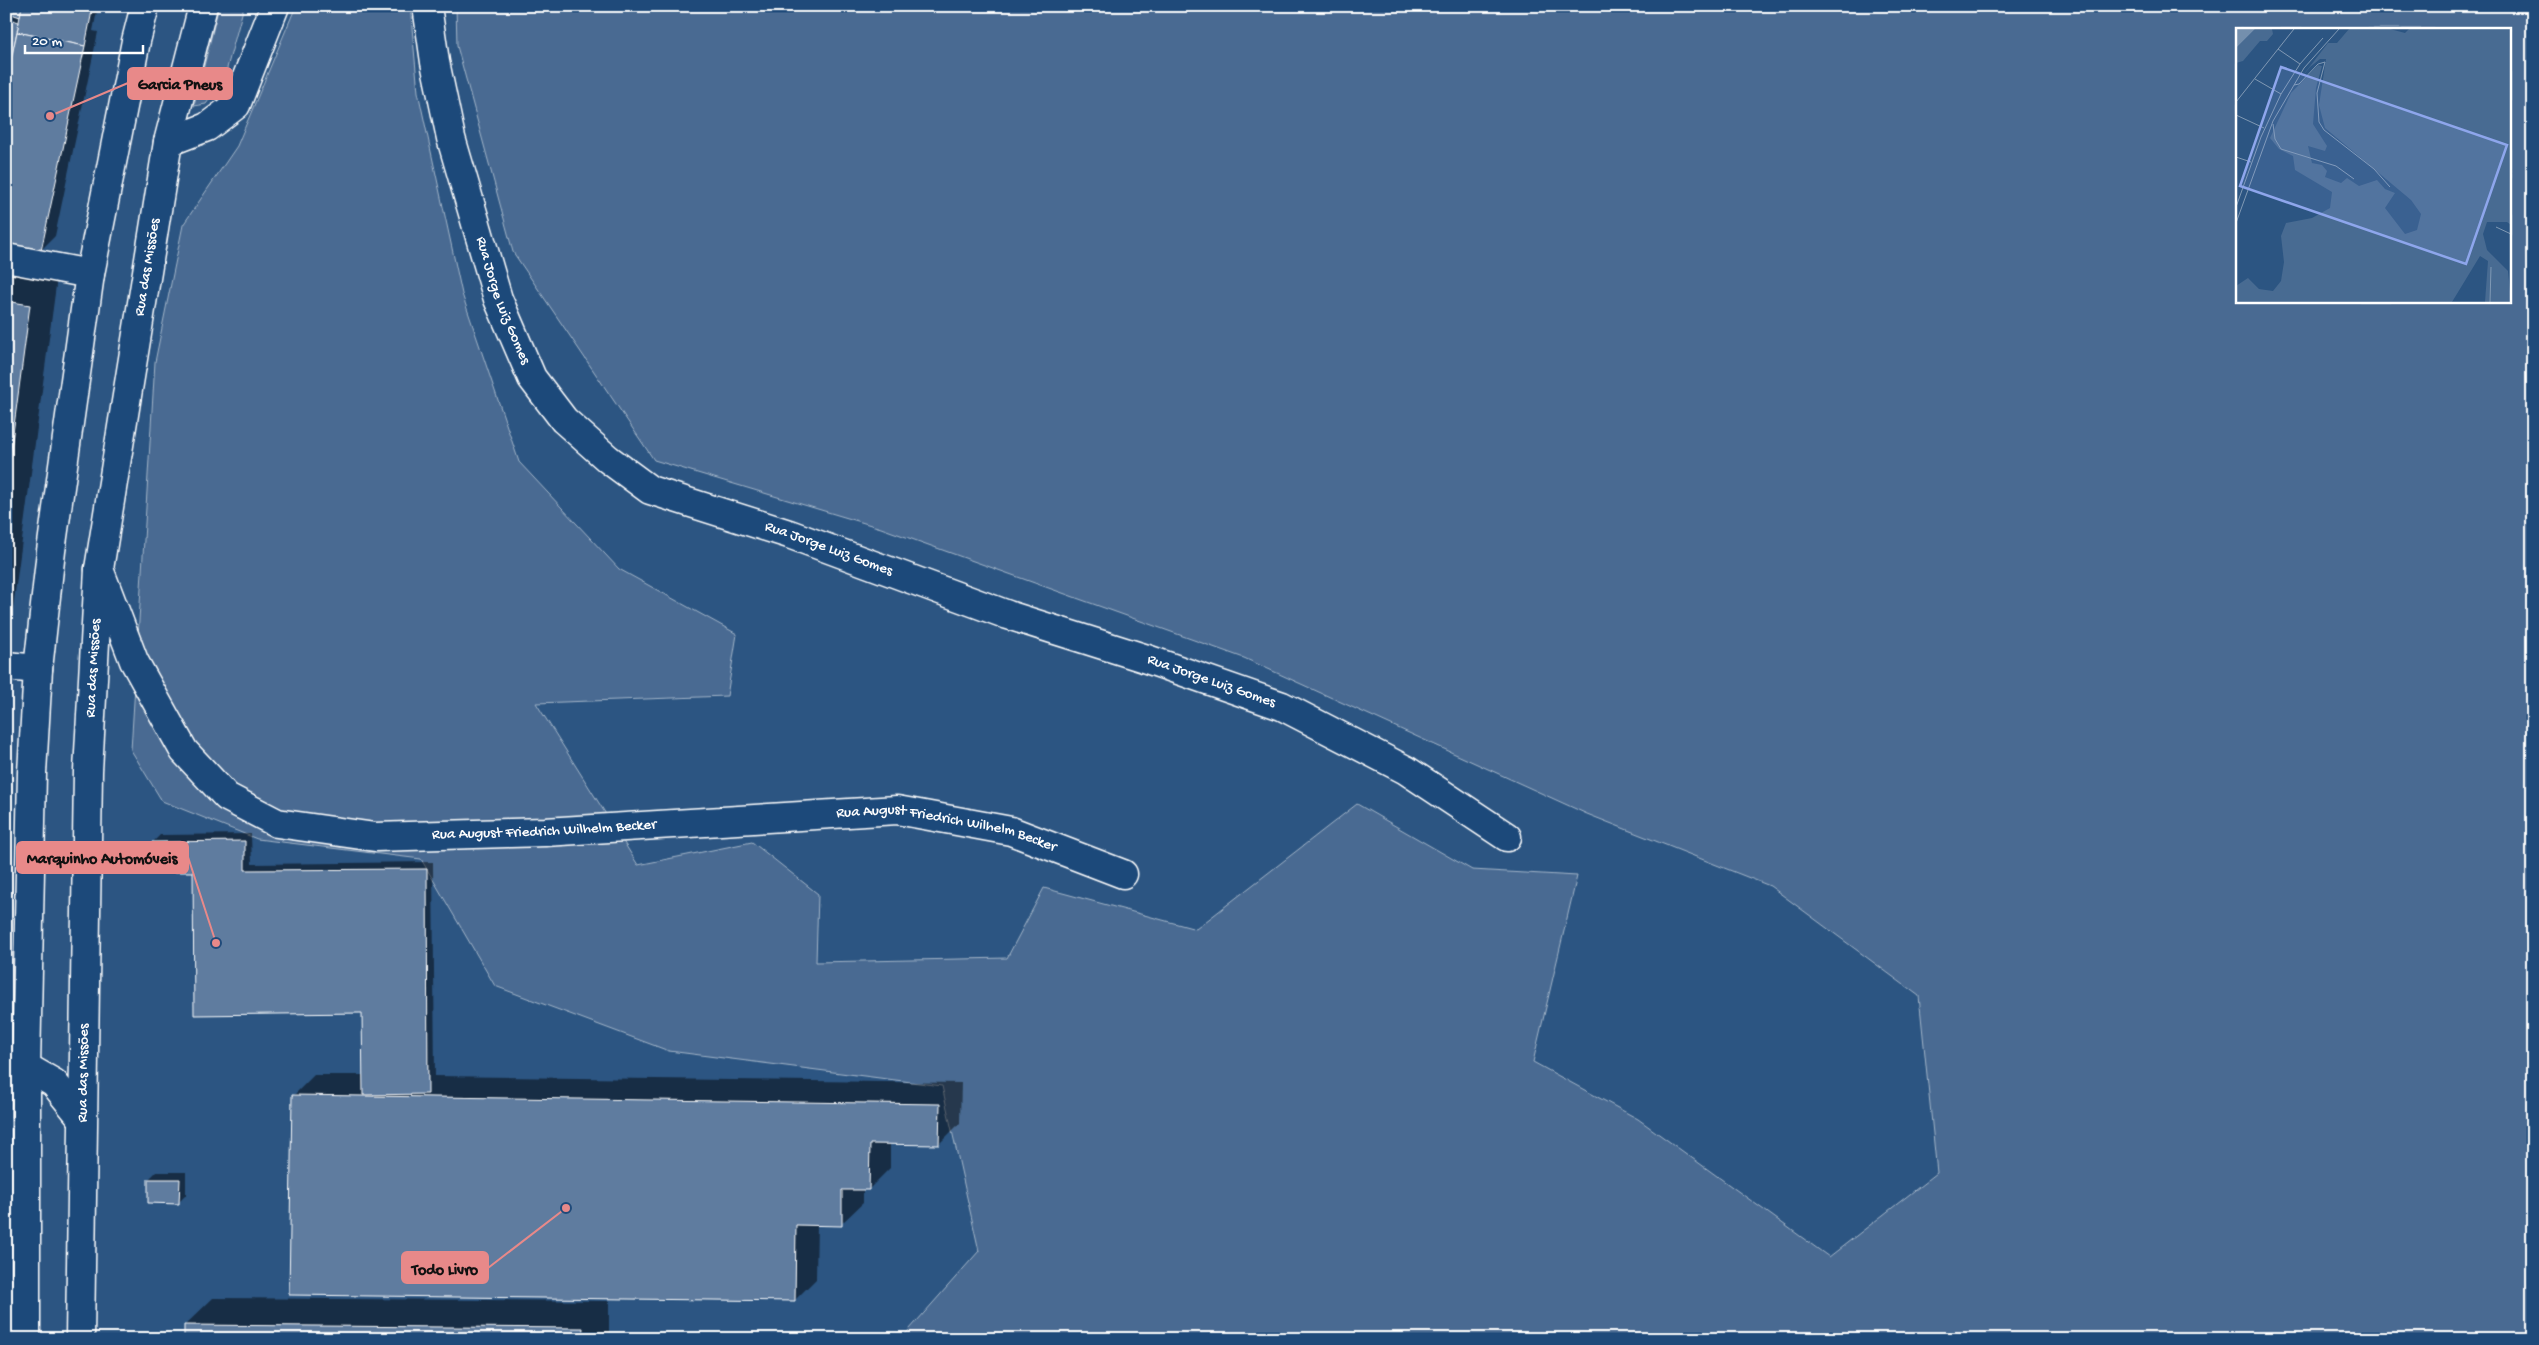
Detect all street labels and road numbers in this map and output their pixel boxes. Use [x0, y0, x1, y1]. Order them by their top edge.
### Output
street label: Rua das Missões [131, 217, 165, 317]
street label: Rua Jorge Luiz Gomes [471, 235, 534, 368]
street label: Rua Jorge Luiz Gomes [762, 518, 896, 581]
street label: Rua das Missões [82, 618, 105, 718]
street label: Rua Jorge Luiz Gomes [1145, 651, 1278, 712]
street label: Rua August Friedrich Wilhelm Becker [836, 801, 1061, 857]
street label: Rua August Friedrich Wilhelm Becker [432, 816, 659, 844]
street label: Rua das Missões [74, 1023, 93, 1123]

